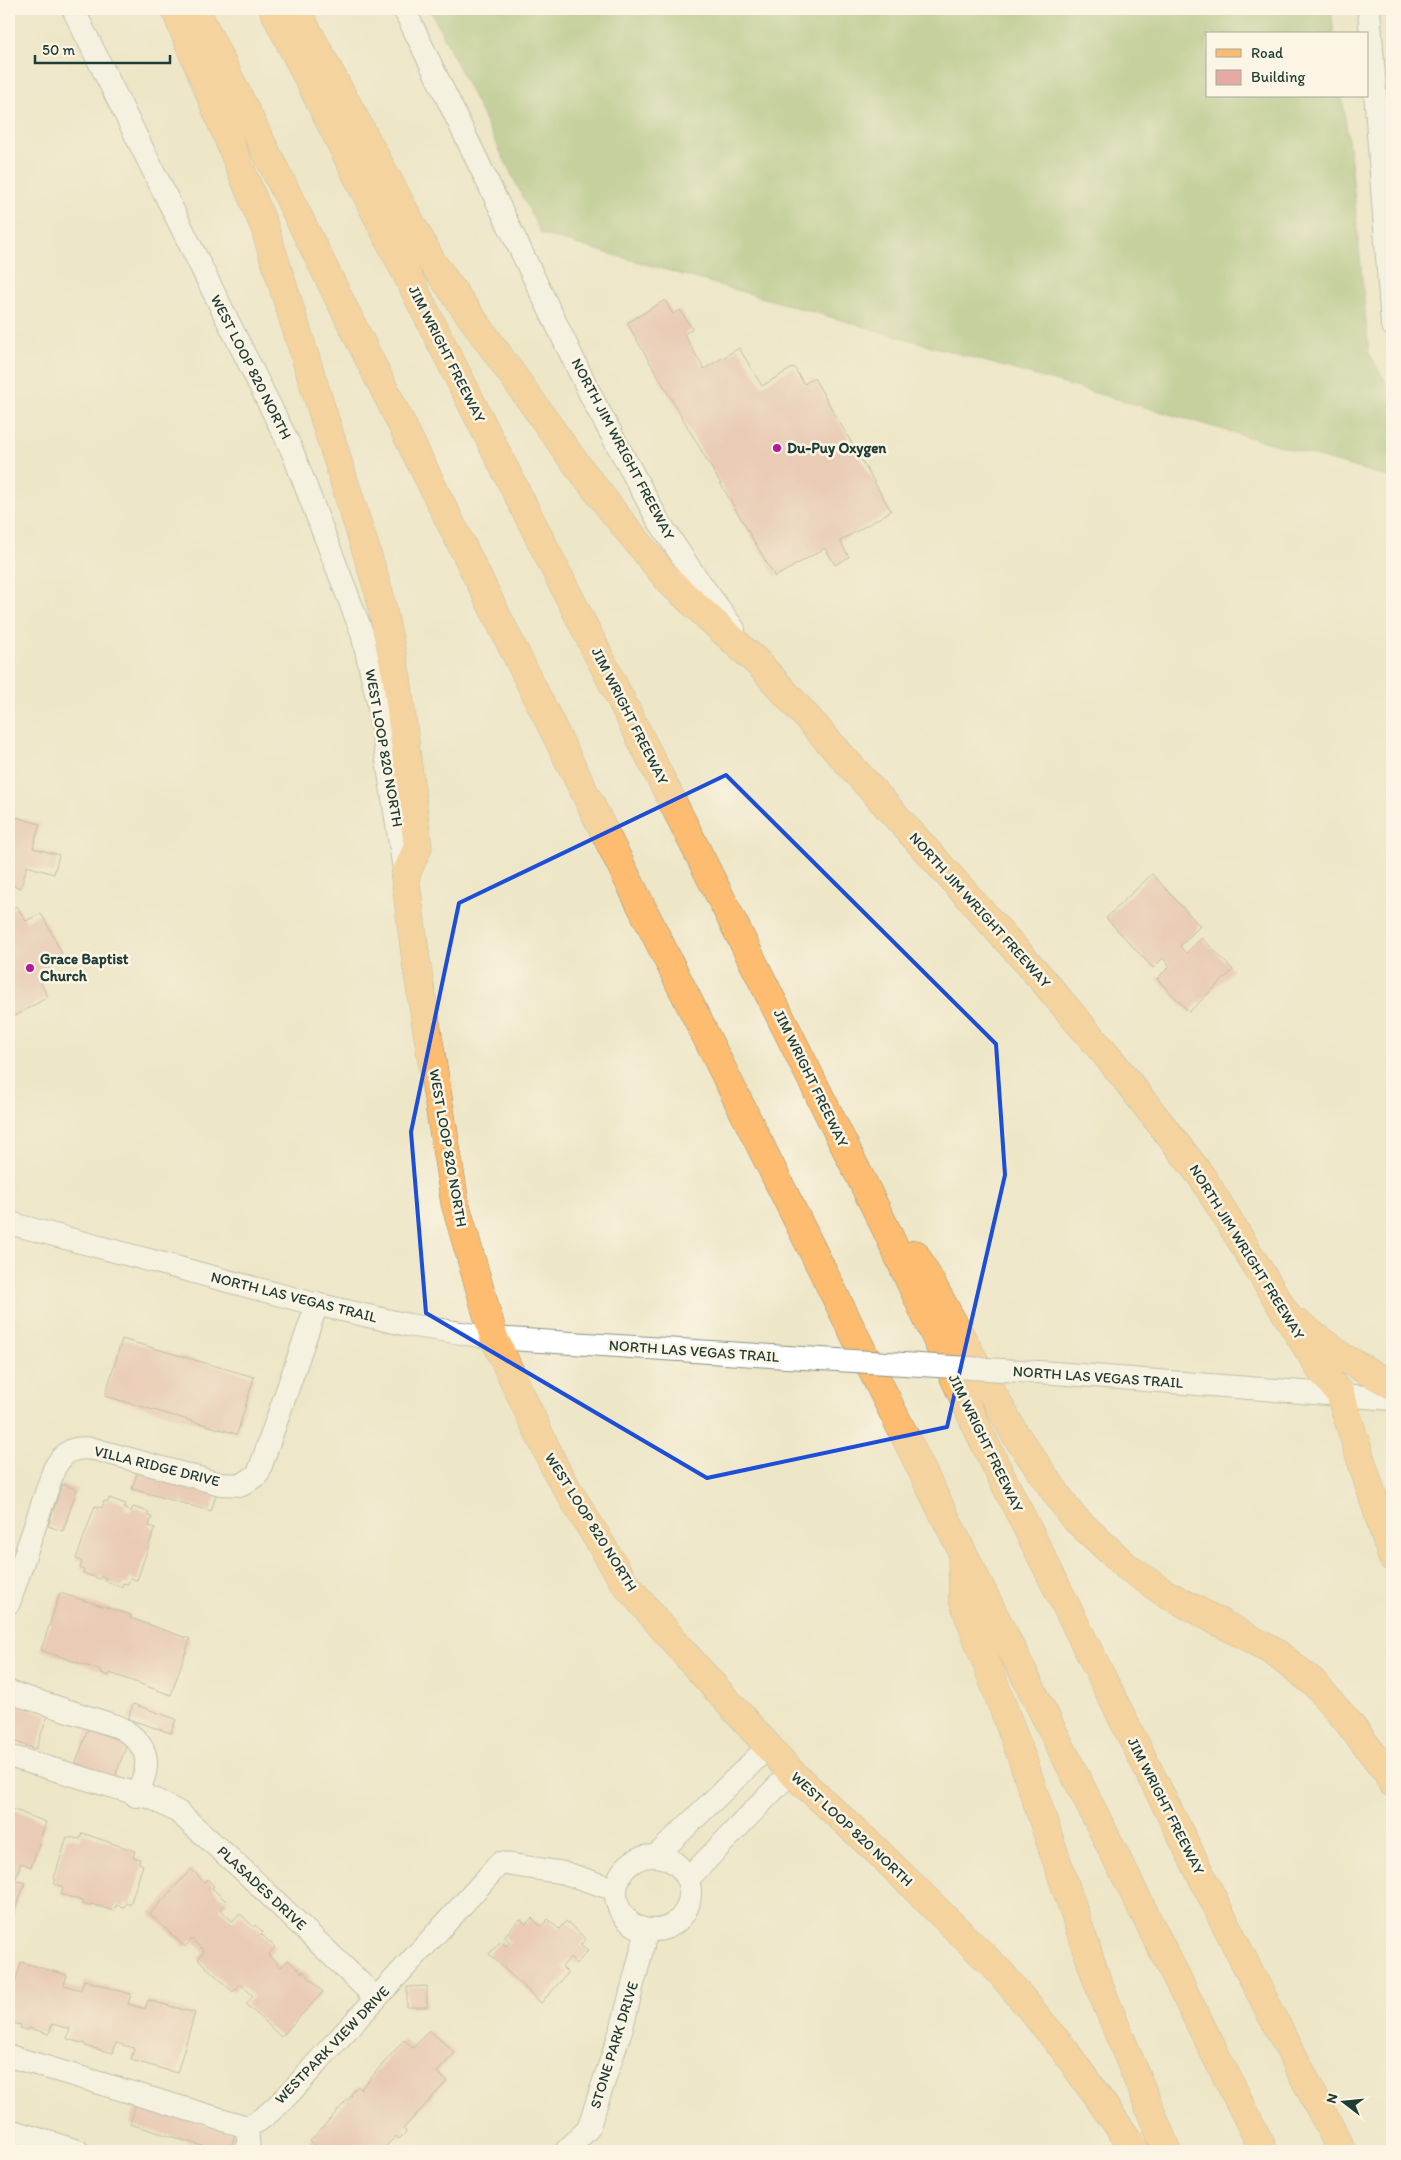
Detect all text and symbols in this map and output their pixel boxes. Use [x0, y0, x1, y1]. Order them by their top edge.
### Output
scale bar [35, 32, 170, 64]
legend [1206, 32, 1368, 98]
text: 50 m [42, 41, 75, 59]
text: Road [1251, 44, 1284, 62]
text: Building [1251, 68, 1305, 86]
street label: JIM WRIGHT FREEWAY [405, 282, 490, 426]
street label: WEST LOOP 820 NORTH [207, 292, 295, 442]
street label: NORTH JIM WRIGHT FREEWAY [567, 355, 679, 543]
place label: Du-Puy Oxygen [787, 439, 887, 458]
marker: Du-Puy Oxygen [771, 442, 783, 454]
street label: JIM WRIGHT FREEWAY [588, 644, 673, 788]
street label: WEST LOOP 820 NORTH [361, 668, 407, 828]
street label: NORTH JIM WRIGHT FREEWAY [905, 829, 1055, 992]
place label: Grace Baptist Church [40, 950, 129, 985]
marker: Grace Baptist Church [24, 962, 36, 974]
street label: JIM WRIGHT FREEWAY [770, 1006, 852, 1150]
street label: WEST LOOP 820 NORTH [425, 1068, 471, 1228]
street label: NORTH JIM WRIGHT FREEWAY [1186, 1161, 1309, 1343]
street label: NORTH LAS VEGAS TRAIL [209, 1268, 379, 1326]
street label: NORTH LAS VEGAS TRAIL [608, 1336, 780, 1366]
street label: NORTH LAS VEGAS TRAIL [1012, 1362, 1184, 1392]
street label: JIM WRIGHT FREEWAY [945, 1371, 1027, 1515]
street label: VILLA RIDGE DRIVE [92, 1442, 222, 1490]
street label: WEST LOOP 820 NORTH [541, 1449, 641, 1595]
street label: JIM WRIGHT FREEWAY [1124, 1734, 1209, 1878]
street label: WEST LOOP 820 NORTH [787, 1768, 917, 1890]
street label: PLASADES DRIVE [214, 1842, 310, 1934]
street label: STONE PARK DRIVE [586, 1979, 642, 2111]
street label: WESTPARK VIEW DRIVE [271, 1982, 393, 2108]
north arrow [1318, 2078, 1368, 2128]
text: N [1323, 2092, 1341, 2105]

